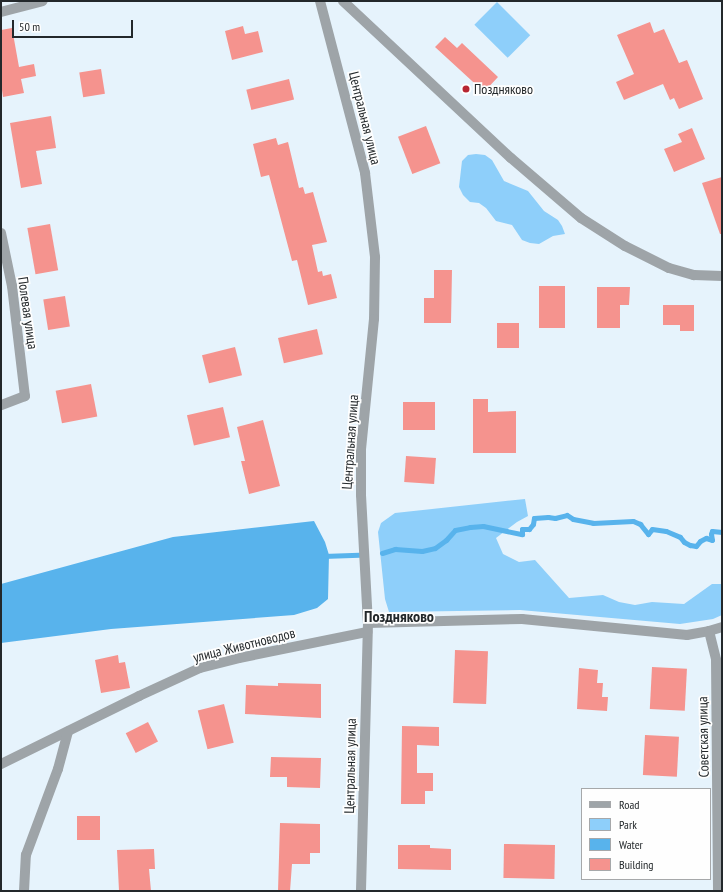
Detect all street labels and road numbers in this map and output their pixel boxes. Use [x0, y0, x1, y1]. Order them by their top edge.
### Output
street label: Центральная улица [345, 70, 385, 166]
street label: Полевая улица [15, 276, 41, 350]
street label: Центральная улица [338, 394, 362, 490]
street label: улица Животноводов [191, 624, 297, 666]
street label: Советская улица [694, 696, 712, 778]
street label: Центральная улица [341, 718, 359, 814]

